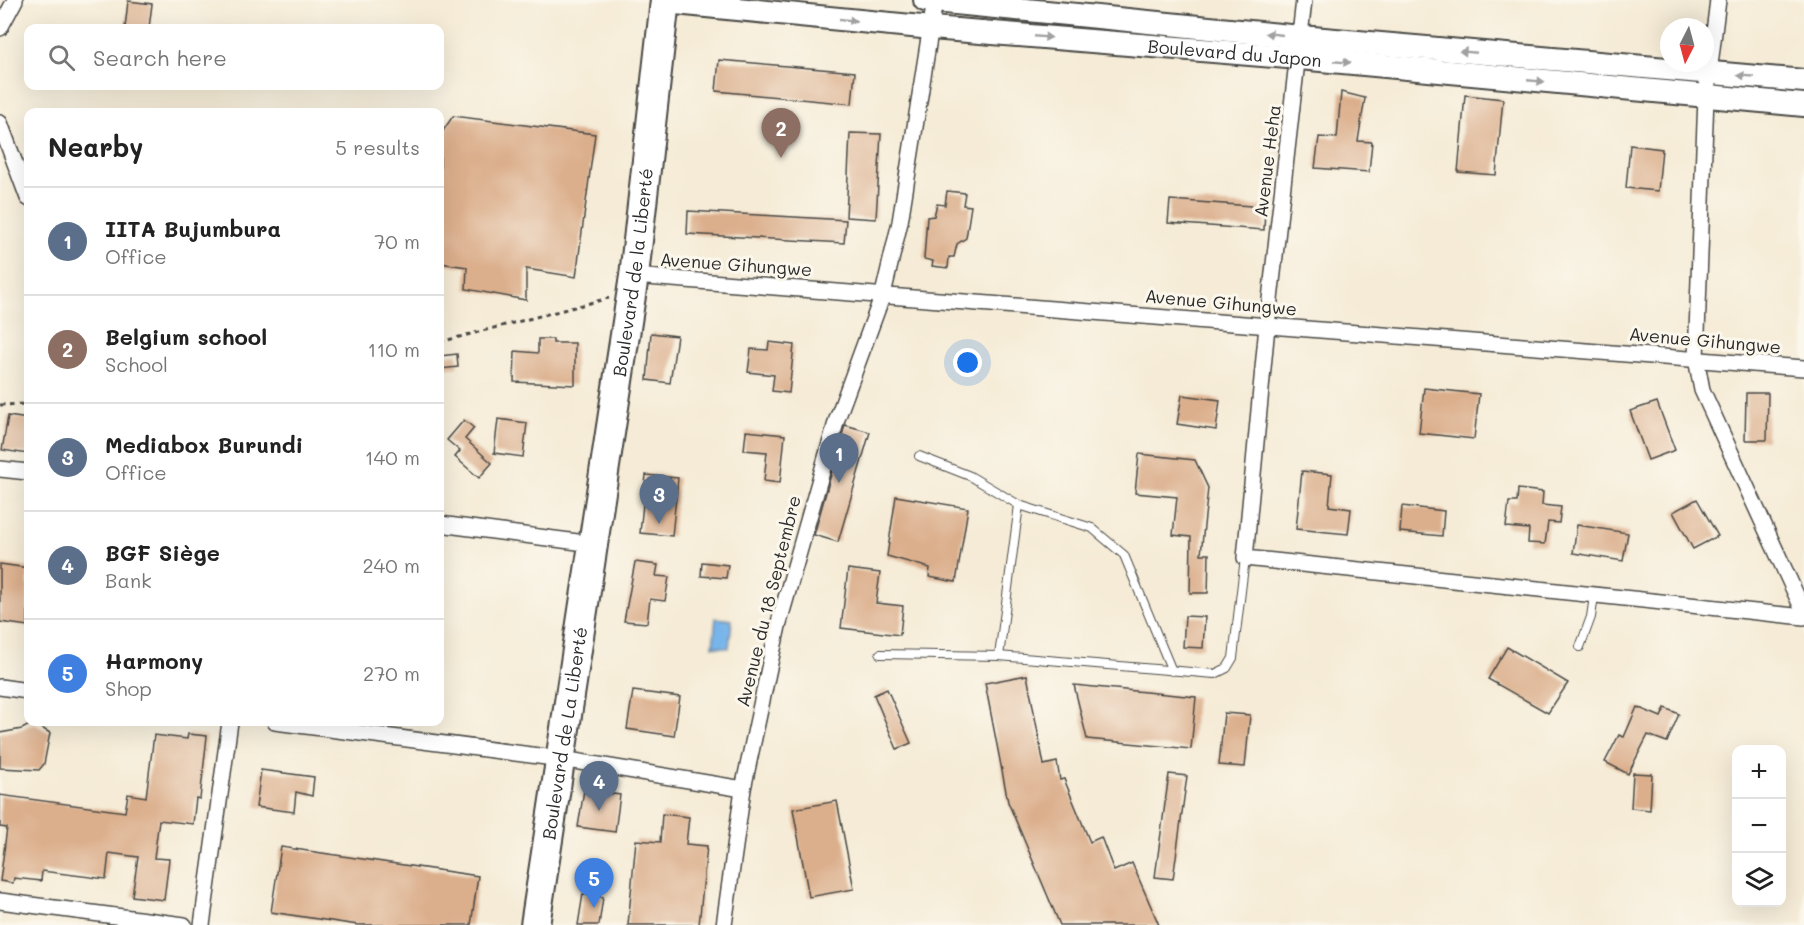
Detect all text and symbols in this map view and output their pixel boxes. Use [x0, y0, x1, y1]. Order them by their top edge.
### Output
one-way arrow [839, 15, 858, 25]
north arrow [1660, 18, 1714, 72]
search box [24, 24, 444, 90]
one-way arrow [1264, 29, 1283, 39]
one-way arrow [1033, 32, 1052, 42]
street label: Boulevard du Japon [1147, 34, 1323, 72]
icon: search [45, 41, 78, 74]
text: Search here [93, 43, 227, 72]
one-way arrow [1458, 47, 1477, 57]
one-way arrow [1332, 57, 1351, 67]
one-way arrow [1736, 71, 1755, 81]
one-way arrow [1526, 76, 1545, 86]
street label: Avenue Heha [1248, 103, 1286, 219]
pin: 2 [762, 108, 800, 158]
text: Nearby [48, 130, 143, 164]
text: 5 results [335, 134, 420, 160]
street label: Boulevard de la Liberté [607, 167, 658, 378]
text: IITA Bujumbura [105, 214, 281, 243]
text: 1 [63, 228, 72, 254]
text: 70 m [374, 228, 420, 254]
text: Office [105, 243, 167, 269]
street label: Avenue Gihungwe [659, 247, 813, 281]
street label: Avenue Gihungwe [1144, 283, 1298, 321]
street label: Avenue Gihungwe [1628, 321, 1782, 359]
text: Belgium school [105, 322, 267, 351]
text: 2 [62, 336, 73, 362]
text: 110 m [367, 336, 420, 362]
your location [953, 348, 982, 377]
text: School [105, 351, 168, 377]
text: Mediabox Burundi [105, 430, 303, 459]
pin: 1 [820, 434, 858, 483]
text: 3 [62, 444, 74, 470]
text: 140 m [365, 444, 420, 470]
text: Office [105, 459, 167, 485]
pin: 3 [640, 474, 678, 524]
street label: Avenue du 18 Septembre [730, 493, 806, 709]
text: BGF Siège [105, 538, 220, 567]
text: 4 [61, 552, 74, 578]
text: 240 m [362, 552, 420, 578]
text: Bank [105, 567, 152, 593]
street label: Boulevard de La Liberté [536, 625, 592, 841]
text: Harmony [105, 646, 203, 675]
text: 5 [62, 660, 73, 686]
text: 270 m [363, 660, 420, 686]
text: Shop [105, 675, 152, 701]
map controls [1732, 745, 1786, 907]
button: + [1732, 745, 1786, 799]
pin: 4 [580, 762, 618, 811]
button: − [1732, 799, 1786, 853]
button: layers [1732, 853, 1786, 907]
pin: 5 [574, 858, 614, 908]

